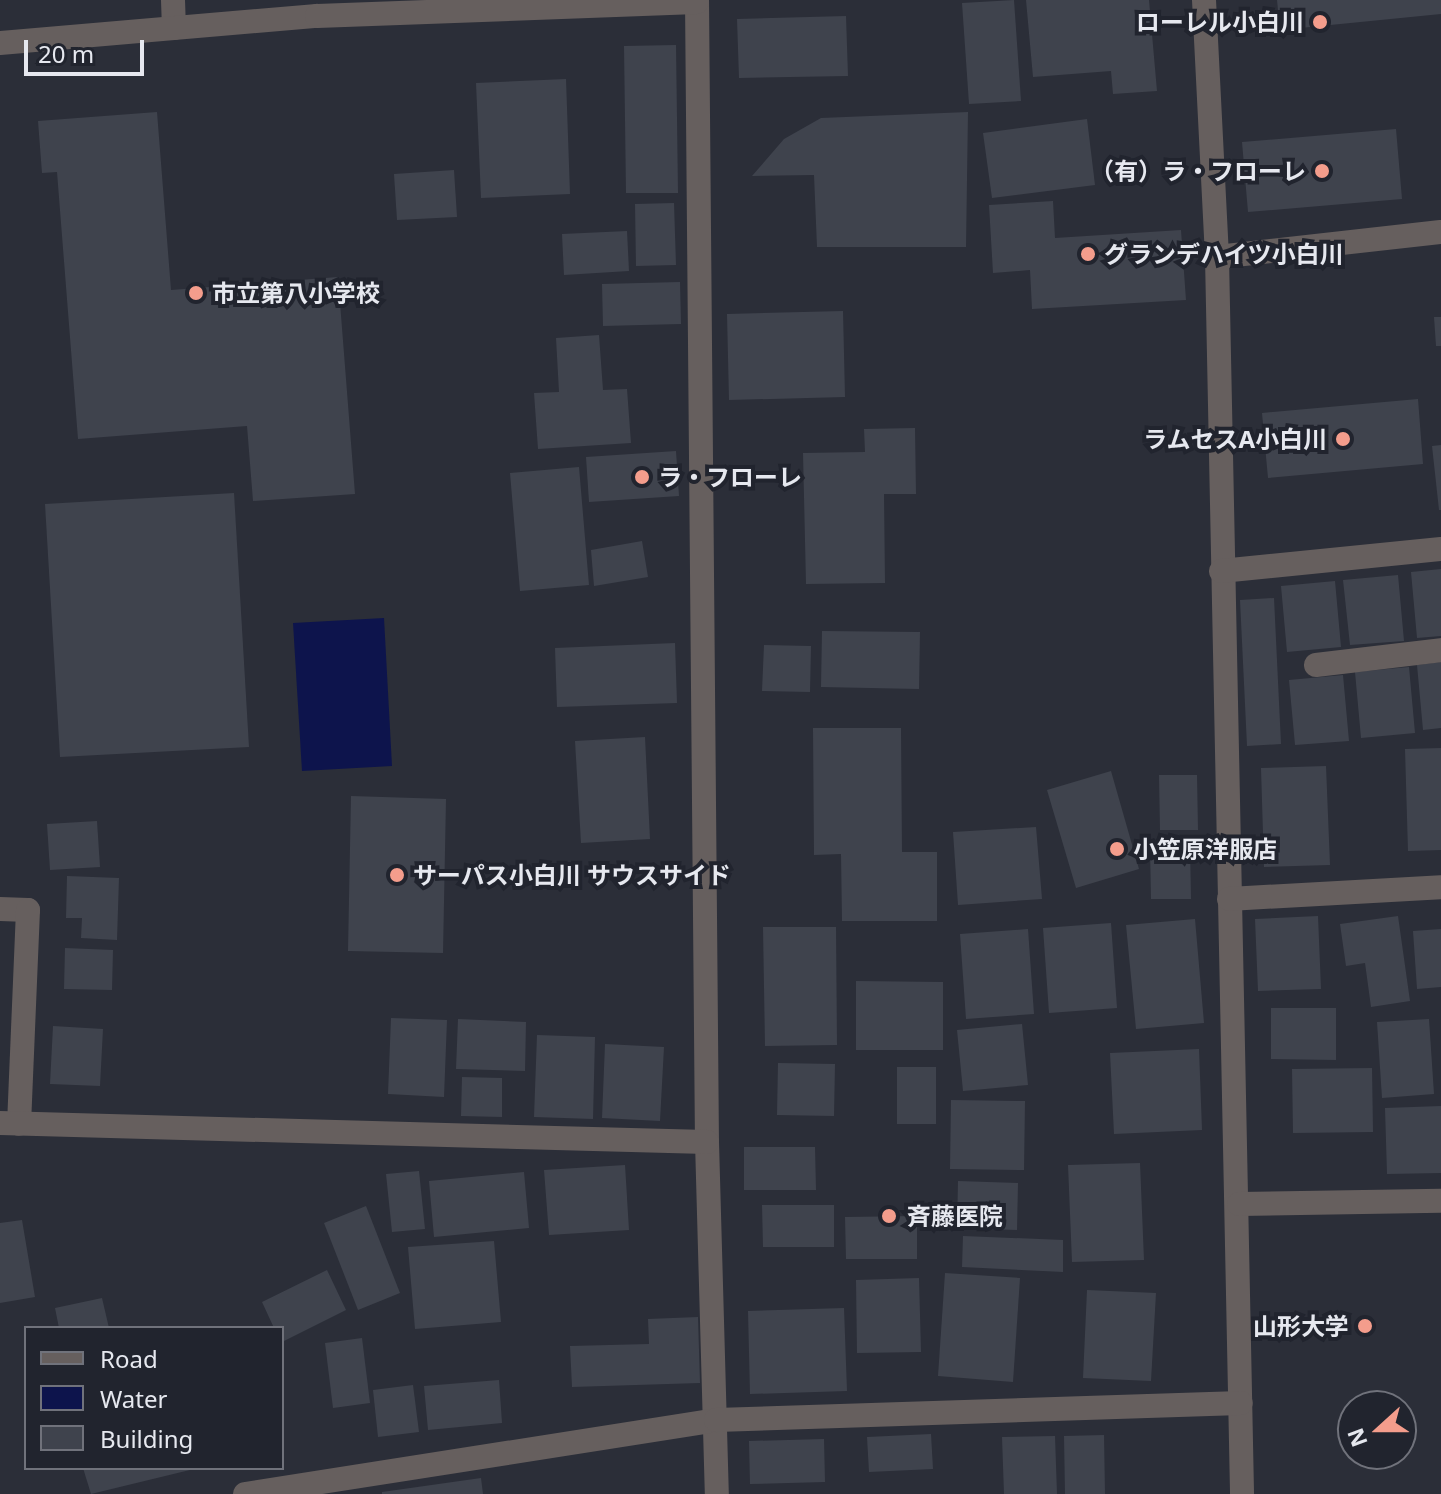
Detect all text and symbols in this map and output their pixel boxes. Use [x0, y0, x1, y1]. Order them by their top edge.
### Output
place label: ローレル小白川 [1136, 8, 1304, 36]
marker: ローレル小白川 [1311, 13, 1329, 31]
scale bar [28, 24, 148, 74]
text: 20 m [38, 37, 94, 70]
place label: （有）ラ・フローレ [1090, 157, 1306, 185]
marker: （有）ラ・フローレ [1313, 162, 1331, 180]
place label: グランデハイツ小白川 [1104, 240, 1344, 268]
marker: グランデハイツ小白川 [1079, 245, 1097, 263]
place label: 市立第八小学校 [212, 279, 380, 307]
marker: 市立第八小学校 [187, 284, 205, 302]
place label: ラムセスA小白川 [1142, 425, 1327, 453]
marker: ラムセスA小白川 [1334, 430, 1352, 448]
place label: ラ・フローレ [658, 463, 802, 491]
marker: ラ・フローレ [633, 468, 651, 486]
place label: 小笠原洋服店 [1133, 835, 1277, 863]
marker: 小笠原洋服店 [1108, 840, 1126, 858]
place label: サーパス小白川 サウスサイド [413, 861, 731, 889]
marker: サーパス小白川 サウスサイド [388, 866, 406, 884]
place label: 斉藤医院 [907, 1202, 1003, 1230]
marker: 斉藤医院 [878, 1205, 900, 1227]
place label: 山形大学 [1253, 1312, 1349, 1340]
marker: 山形大学 [1356, 1317, 1374, 1335]
legend [24, 1326, 284, 1470]
text: Road [100, 1342, 158, 1375]
text: Water [100, 1382, 167, 1415]
north arrow [1337, 1390, 1417, 1470]
text: Building [100, 1422, 193, 1455]
text: N [1339, 1424, 1374, 1452]

